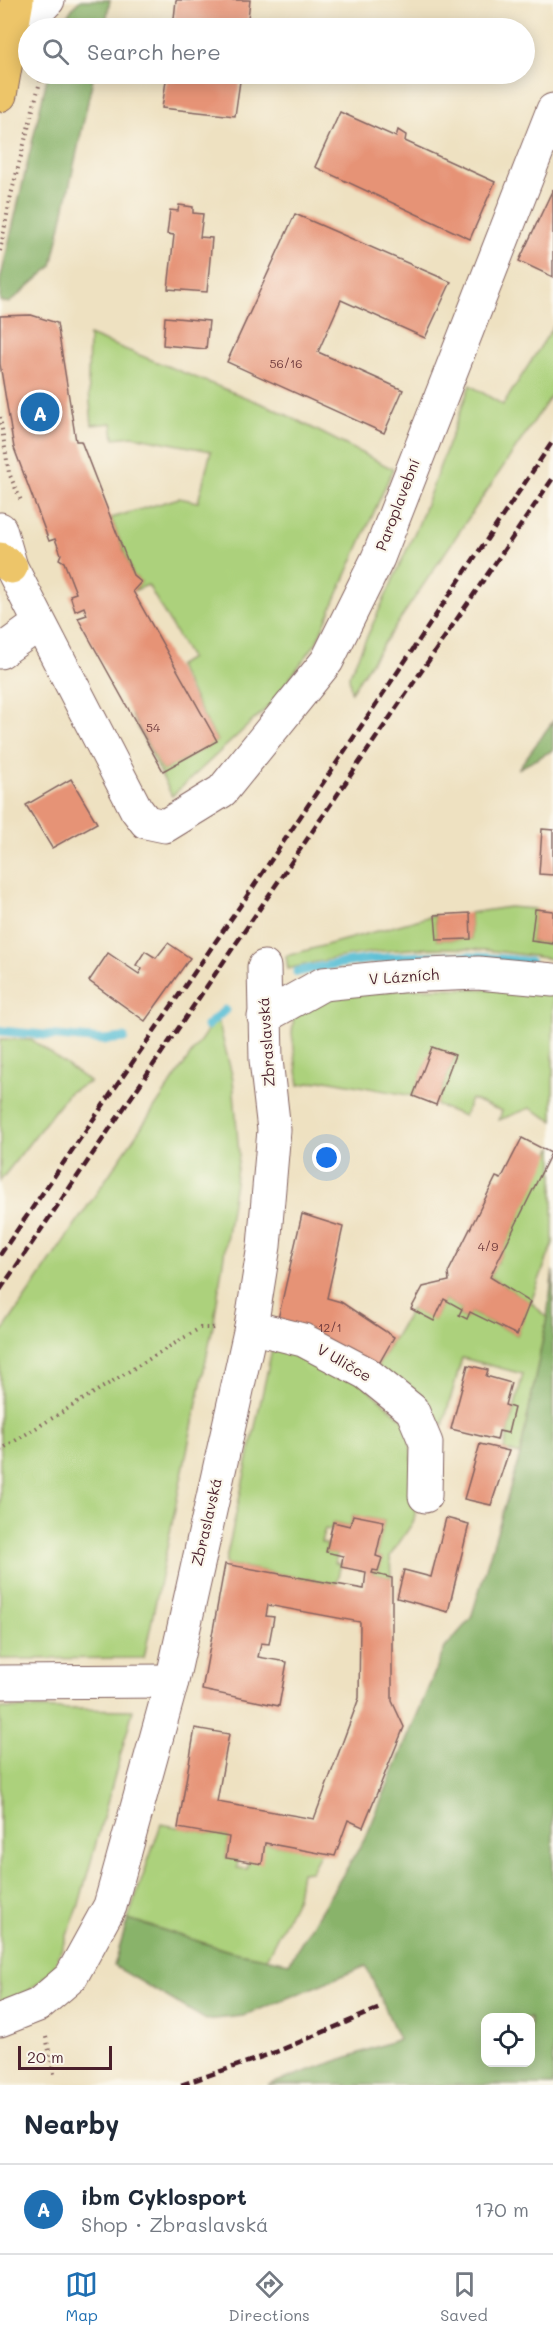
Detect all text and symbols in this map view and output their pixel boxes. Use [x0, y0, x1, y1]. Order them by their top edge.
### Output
search box [18, 18, 535, 84]
icon: search [39, 35, 72, 68]
text: Search here [87, 37, 221, 66]
house number: 56/16 [269, 355, 303, 371]
pin: A [20, 390, 60, 434]
street label: Paroplavební [370, 456, 424, 554]
house number: 54 [146, 719, 160, 735]
street label: V Lázních [368, 964, 440, 988]
street label: Zbraslavská [253, 997, 279, 1087]
your location [312, 1143, 341, 1172]
house number: 4/9 [478, 1238, 498, 1254]
house number: 12/1 [318, 1319, 342, 1335]
street label: V Uličce [314, 1339, 375, 1386]
street label: Zbraslavská [186, 1476, 226, 1568]
map controls [481, 2013, 535, 2067]
button: locate [481, 2013, 535, 2067]
scale bar [18, 2043, 112, 2070]
text: 20 m [27, 2046, 64, 2067]
text: Nearby [24, 2107, 119, 2141]
text: ibm Cyklosport [81, 2182, 247, 2211]
text: A [37, 2196, 50, 2222]
text: 170 m [474, 2196, 529, 2222]
text: Shop · Zbraslavská [81, 2211, 269, 2237]
tab: Map [65, 2268, 98, 2325]
tab: Directions [229, 2268, 310, 2325]
tab: Saved [440, 2268, 488, 2325]

